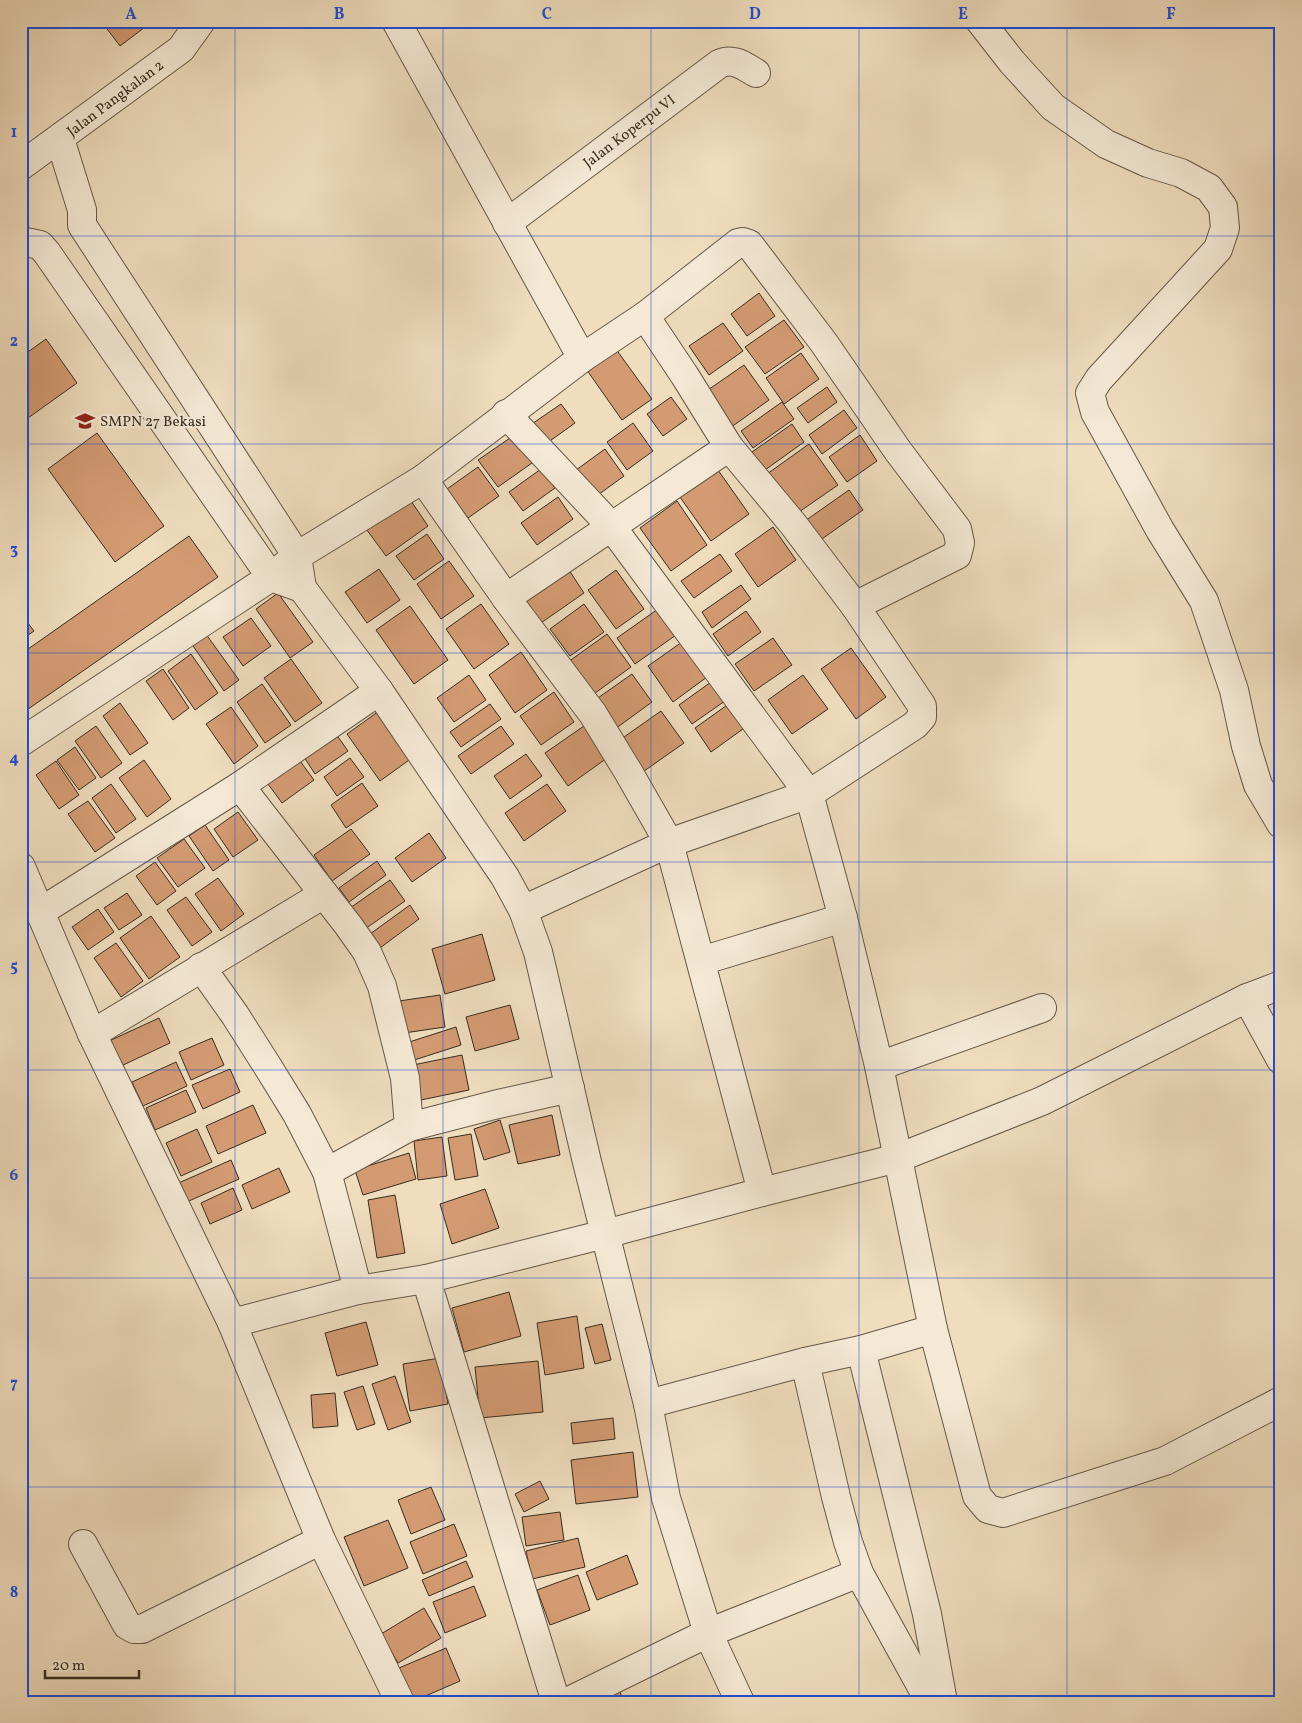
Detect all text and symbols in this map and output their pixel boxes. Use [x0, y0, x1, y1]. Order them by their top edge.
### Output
text: A [125, 4, 137, 26]
text: B [334, 4, 345, 26]
text: C [542, 4, 552, 26]
text: D [749, 4, 761, 26]
text: E [958, 4, 968, 26]
text: F [1166, 4, 1176, 26]
street label: Jalan Pangkalan 2 [63, 56, 169, 143]
street label: Jalan Koperpu VI [579, 90, 681, 174]
text: 1 [11, 122, 17, 144]
text: 2 [10, 331, 18, 353]
school or university icon: SMPN 27 Bekasi [74, 410, 96, 432]
place label: SMPN 27 Bekasi [100, 412, 206, 433]
text: 3 [10, 539, 18, 561]
text: 4 [9, 748, 19, 770]
text: 5 [10, 956, 18, 978]
text: 6 [10, 1165, 19, 1187]
text: 7 [10, 1373, 18, 1395]
text: 8 [10, 1582, 18, 1604]
scale bar [45, 1648, 139, 1680]
text: 20 m [52, 1656, 85, 1677]

